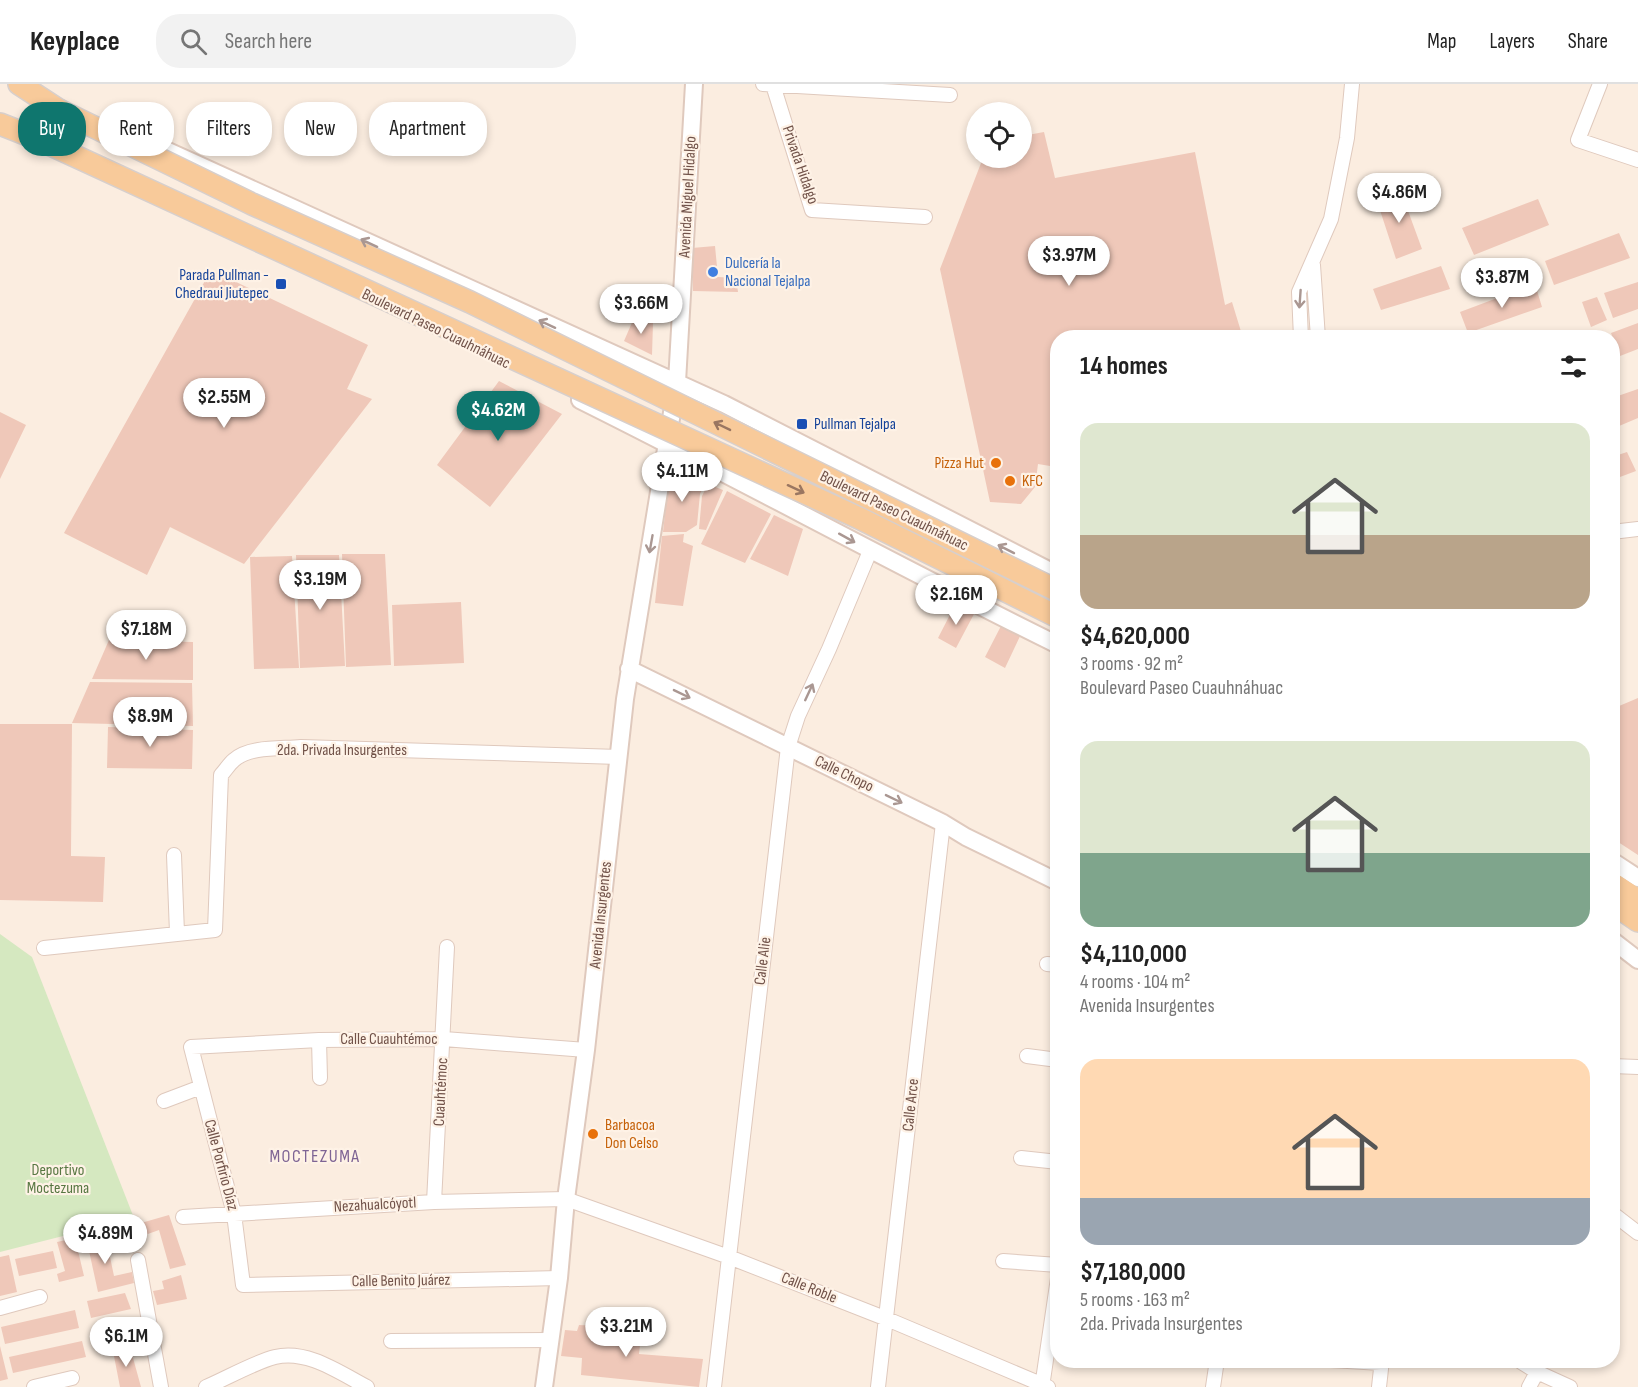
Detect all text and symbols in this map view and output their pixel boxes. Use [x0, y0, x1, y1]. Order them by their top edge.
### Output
search box [156, 14, 576, 68]
text: Keyplace [30, 25, 120, 58]
icon: search [177, 25, 210, 58]
text: Search here [225, 28, 312, 55]
text: Map [1427, 29, 1456, 54]
text: Layers [1489, 29, 1535, 54]
text: Share [1568, 29, 1608, 54]
chip: Buy [18, 102, 86, 156]
chip: Rent [98, 102, 174, 156]
chip: Filters [186, 102, 272, 156]
chip: New [284, 102, 357, 156]
chip: Apartment [369, 102, 487, 156]
map controls [966, 102, 1032, 168]
button: locate [966, 102, 1032, 168]
street label: Privada Hidalgo [778, 123, 822, 207]
street label: Avenida Miguel Hidalgo [675, 136, 701, 259]
pin: $4.86M [1350, 173, 1448, 224]
text: $4.86M [1371, 180, 1427, 204]
one-way arrow [361, 236, 379, 248]
pin: $3.97M [1020, 236, 1118, 287]
text: $3.97M [1042, 243, 1096, 267]
place label: Dulcería la Nacional Tejalpa [725, 254, 811, 291]
pin: $3.87M [1453, 258, 1551, 309]
marker: Dulcería la Nacional Tejalpa [706, 265, 720, 279]
text: $3.87M [1475, 265, 1529, 289]
place label: Parada Pullman - Chedraui Jiutepec [175, 266, 269, 303]
marker: Parada Pullman - Chedraui Jiutepec [274, 277, 288, 291]
pin: $3.66M [592, 284, 690, 335]
street label: Boulevard Paseo Cuauhnáhuac [359, 285, 513, 373]
one-way arrow [1295, 289, 1306, 308]
text: $3.66M [614, 291, 668, 315]
one-way arrow [538, 318, 556, 329]
icon: filters [1557, 350, 1590, 383]
text: 14 homes [1080, 351, 1168, 382]
pin: $2.55M [175, 378, 273, 429]
text: $2.55M [197, 385, 251, 409]
pin: $4.62M [449, 391, 547, 442]
text: $4.62M [471, 398, 525, 422]
place label: Pullman Tejalpa [814, 415, 896, 434]
marker: Pullman Tejalpa [795, 417, 809, 431]
one-way arrow [714, 420, 732, 432]
pin: $4.11M [633, 452, 731, 503]
place label: Pizza Hut [934, 454, 984, 473]
marker: Pizza Hut [989, 456, 1003, 470]
text: $4.11M [656, 459, 708, 483]
icon: home [1281, 462, 1389, 570]
street label: Boulevard Paseo Cuauhnáhuac [817, 467, 971, 555]
place label: KFC [1022, 472, 1043, 491]
marker: KFC [1003, 474, 1017, 488]
one-way arrow [787, 484, 805, 496]
one-way arrow [837, 533, 855, 544]
one-way arrow [645, 534, 656, 553]
one-way arrow [997, 542, 1015, 554]
pin: $3.19M [271, 560, 369, 611]
text: $3.19M [293, 567, 347, 591]
pin: $2.16M [907, 575, 1005, 626]
text: $2.16M [929, 582, 983, 606]
pin: $7.18M [97, 610, 195, 661]
text: $7.18M [120, 617, 172, 641]
text: $4,620,000 [1080, 621, 1190, 652]
text: 3 rooms · 92 m² [1080, 652, 1183, 676]
text: Boulevard Paseo Cuauhnáhuac [1080, 676, 1283, 700]
one-way arrow [803, 684, 815, 702]
one-way arrow [672, 689, 690, 701]
pin: $8.9M [108, 697, 192, 748]
text: $8.9M [127, 704, 173, 728]
street label: 2da. Privada Insurgentes [277, 741, 407, 760]
street label: Calle Chopo [811, 752, 877, 796]
icon: home [1281, 780, 1389, 888]
one-way arrow [885, 794, 903, 806]
street label: Avenida Insurgentes [586, 860, 616, 971]
street label: Calle Alie [751, 936, 775, 986]
text: $4,110,000 [1080, 939, 1187, 970]
text: 4 rooms · 104 m² [1080, 970, 1190, 994]
text: Avenida Insurgentes [1080, 994, 1215, 1018]
street label: Calle Cuauhtémoc [340, 1030, 438, 1049]
street label: Cuauhtémoc [430, 1057, 452, 1127]
street label: Calle Arce [899, 1078, 923, 1132]
icon: home [1281, 1098, 1389, 1206]
place label: Barbacoa Don Celso [605, 1116, 658, 1153]
street label: Calle Porfirio Díaz [200, 1117, 242, 1213]
marker: Barbacoa Don Celso [586, 1127, 600, 1141]
district label: MOCTEZUMA [269, 1146, 361, 1167]
park label: Deportivo Moctezuma [27, 1161, 89, 1198]
street label: Nezahualcóyotl [333, 1193, 417, 1217]
pin: $4.89M [56, 1214, 154, 1265]
text: $4.89M [77, 1221, 133, 1245]
text: $7,180,000 [1080, 1257, 1186, 1288]
street label: Calle Roble [778, 1268, 840, 1308]
street label: Calle Benito Juárez [352, 1271, 451, 1291]
text: 5 rooms · 163 m² [1080, 1288, 1190, 1312]
pin: $3.21M [577, 1307, 675, 1358]
text: 2da. Privada Insurgentes [1080, 1312, 1243, 1336]
text: $3.21M [599, 1314, 653, 1338]
pin: $6.1M [84, 1317, 168, 1368]
text: $6.1M [104, 1324, 148, 1348]

